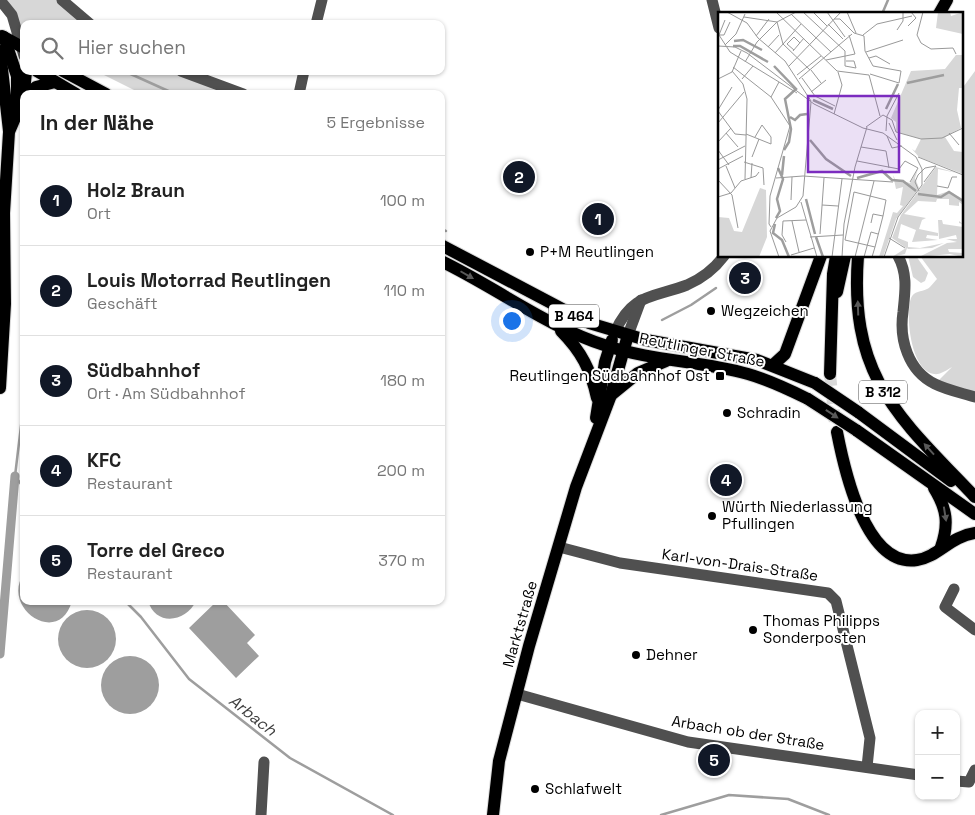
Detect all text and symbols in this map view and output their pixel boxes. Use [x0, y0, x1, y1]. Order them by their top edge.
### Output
inset map [718, 12, 962, 258]
search box [20, 20, 445, 75]
icon: search [38, 34, 66, 62]
text: Hier suchen [78, 35, 186, 60]
text: In der Nähe [40, 109, 154, 136]
text: 5 Ergebnisse [326, 112, 425, 133]
pin: 2 [503, 158, 535, 196]
text: Holz Braun [87, 178, 185, 203]
text: 1 [52, 190, 60, 211]
text: 100 m [380, 190, 425, 211]
pin: 1 [582, 200, 614, 238]
text: Ort [87, 203, 111, 224]
place label: P+M Reutlingen [540, 242, 654, 261]
marker: P+M Reutlingen [524, 246, 536, 258]
pin: 3 [729, 259, 761, 297]
text: Louis Motorrad Reutlingen [87, 268, 331, 293]
one-way arrow [461, 270, 474, 279]
text: 2 [51, 280, 61, 301]
text: 110 m [383, 280, 425, 301]
text: Geschäft [87, 293, 158, 314]
one-way arrow [854, 300, 862, 316]
place label: Wegzeichen [721, 301, 809, 320]
road number: B 464 [549, 304, 599, 328]
marker: Wegzeichen [705, 305, 717, 317]
your location [499, 308, 525, 334]
street label: Reutlinger Straße [638, 328, 767, 371]
text: Südbahnhof [87, 358, 200, 383]
place label: Reutlingen Südbahnhof Ost [509, 366, 710, 385]
text: 3 [51, 370, 61, 391]
text: 180 m [380, 370, 425, 391]
marker: Reutlingen Südbahnhof Ost [714, 370, 726, 382]
road number: B 312 [859, 381, 907, 404]
text: Ort · Am Südbahnhof [87, 383, 246, 404]
place label: Schradin [737, 403, 801, 422]
marker: Schradin [721, 407, 733, 419]
one-way arrow [826, 409, 839, 419]
one-way arrow [923, 444, 935, 456]
text: KFC [87, 448, 121, 473]
text: 4 [51, 460, 61, 481]
text: 200 m [377, 460, 425, 481]
pin: 4 [710, 461, 742, 499]
text: Restaurant [87, 473, 173, 494]
place label: Würth Niederlassung Pfullingen [722, 497, 873, 533]
one-way arrow [942, 506, 950, 522]
marker: Würth Niederlassung Pfullingen [706, 510, 718, 522]
text: Torre del Greco [87, 538, 225, 563]
street label: Karl-von-Drais-Straße [661, 544, 820, 585]
text: 5 [51, 550, 61, 571]
text: 370 m [378, 550, 425, 571]
text: Restaurant [87, 563, 173, 584]
street label: Marktstraße [498, 578, 541, 669]
place label: Thomas Philipps Sonderposten [763, 611, 880, 647]
marker: Thomas Philipps Sonderposten [747, 624, 759, 636]
place label: Dehner [646, 645, 698, 664]
marker: Dehner [630, 649, 642, 661]
water label: Arbach [225, 690, 282, 741]
map controls [915, 710, 960, 800]
button: + [915, 710, 960, 755]
street label: Arbach ob der Straße [670, 711, 826, 754]
pin: 5 [698, 741, 730, 779]
button: − [915, 755, 960, 800]
place label: Schlafwelt [545, 779, 622, 798]
marker: Schlafwelt [529, 783, 541, 795]

